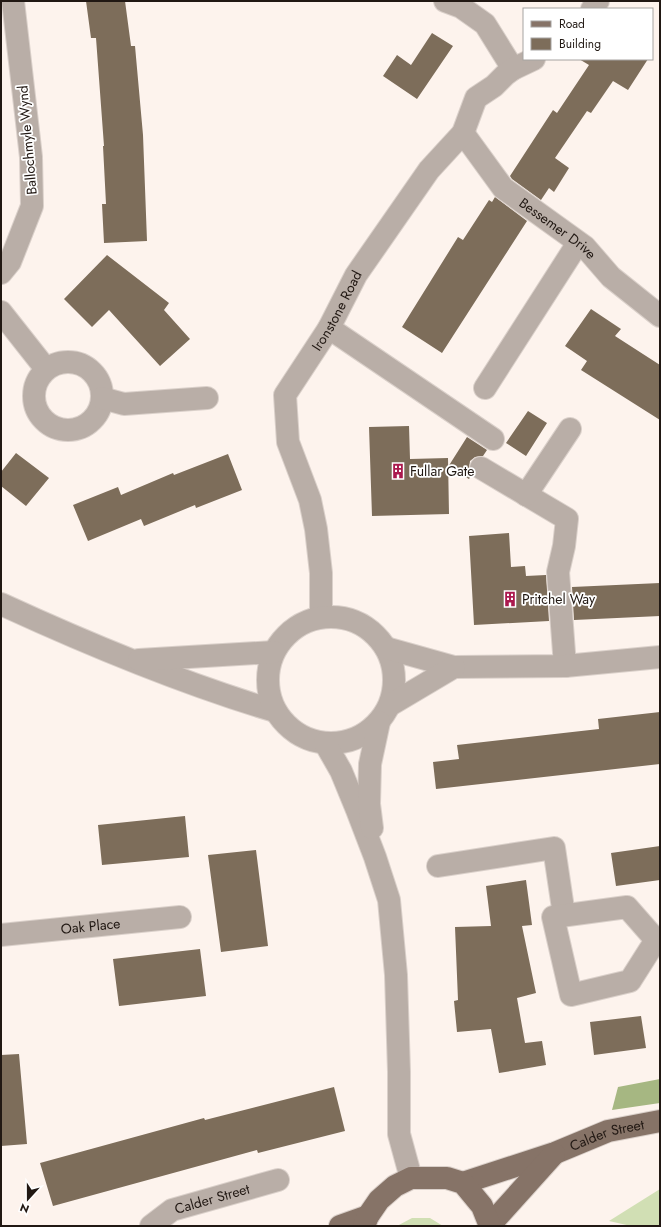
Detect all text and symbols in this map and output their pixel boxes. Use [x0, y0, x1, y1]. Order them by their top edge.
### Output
legend [523, 8, 653, 60]
text: Road [559, 15, 585, 33]
text: Building [559, 35, 601, 53]
street label: Ballochmyle Wynd [12, 85, 42, 195]
street label: Bessemer Drive [515, 193, 601, 263]
street label: Ironstone Road [307, 267, 367, 355]
place label: Fullar Gate [410, 461, 474, 481]
building icon: Fullar Gate [389, 462, 407, 480]
place label: Pritchel Way [522, 589, 596, 609]
building icon: Pritchel Way [501, 590, 519, 608]
street label: Oak Place [60, 913, 121, 939]
street label: Calder Street [567, 1114, 646, 1156]
street label: Calder Street [172, 1178, 253, 1219]
north arrow [8, 1179, 48, 1219]
text: N [17, 1199, 31, 1217]

